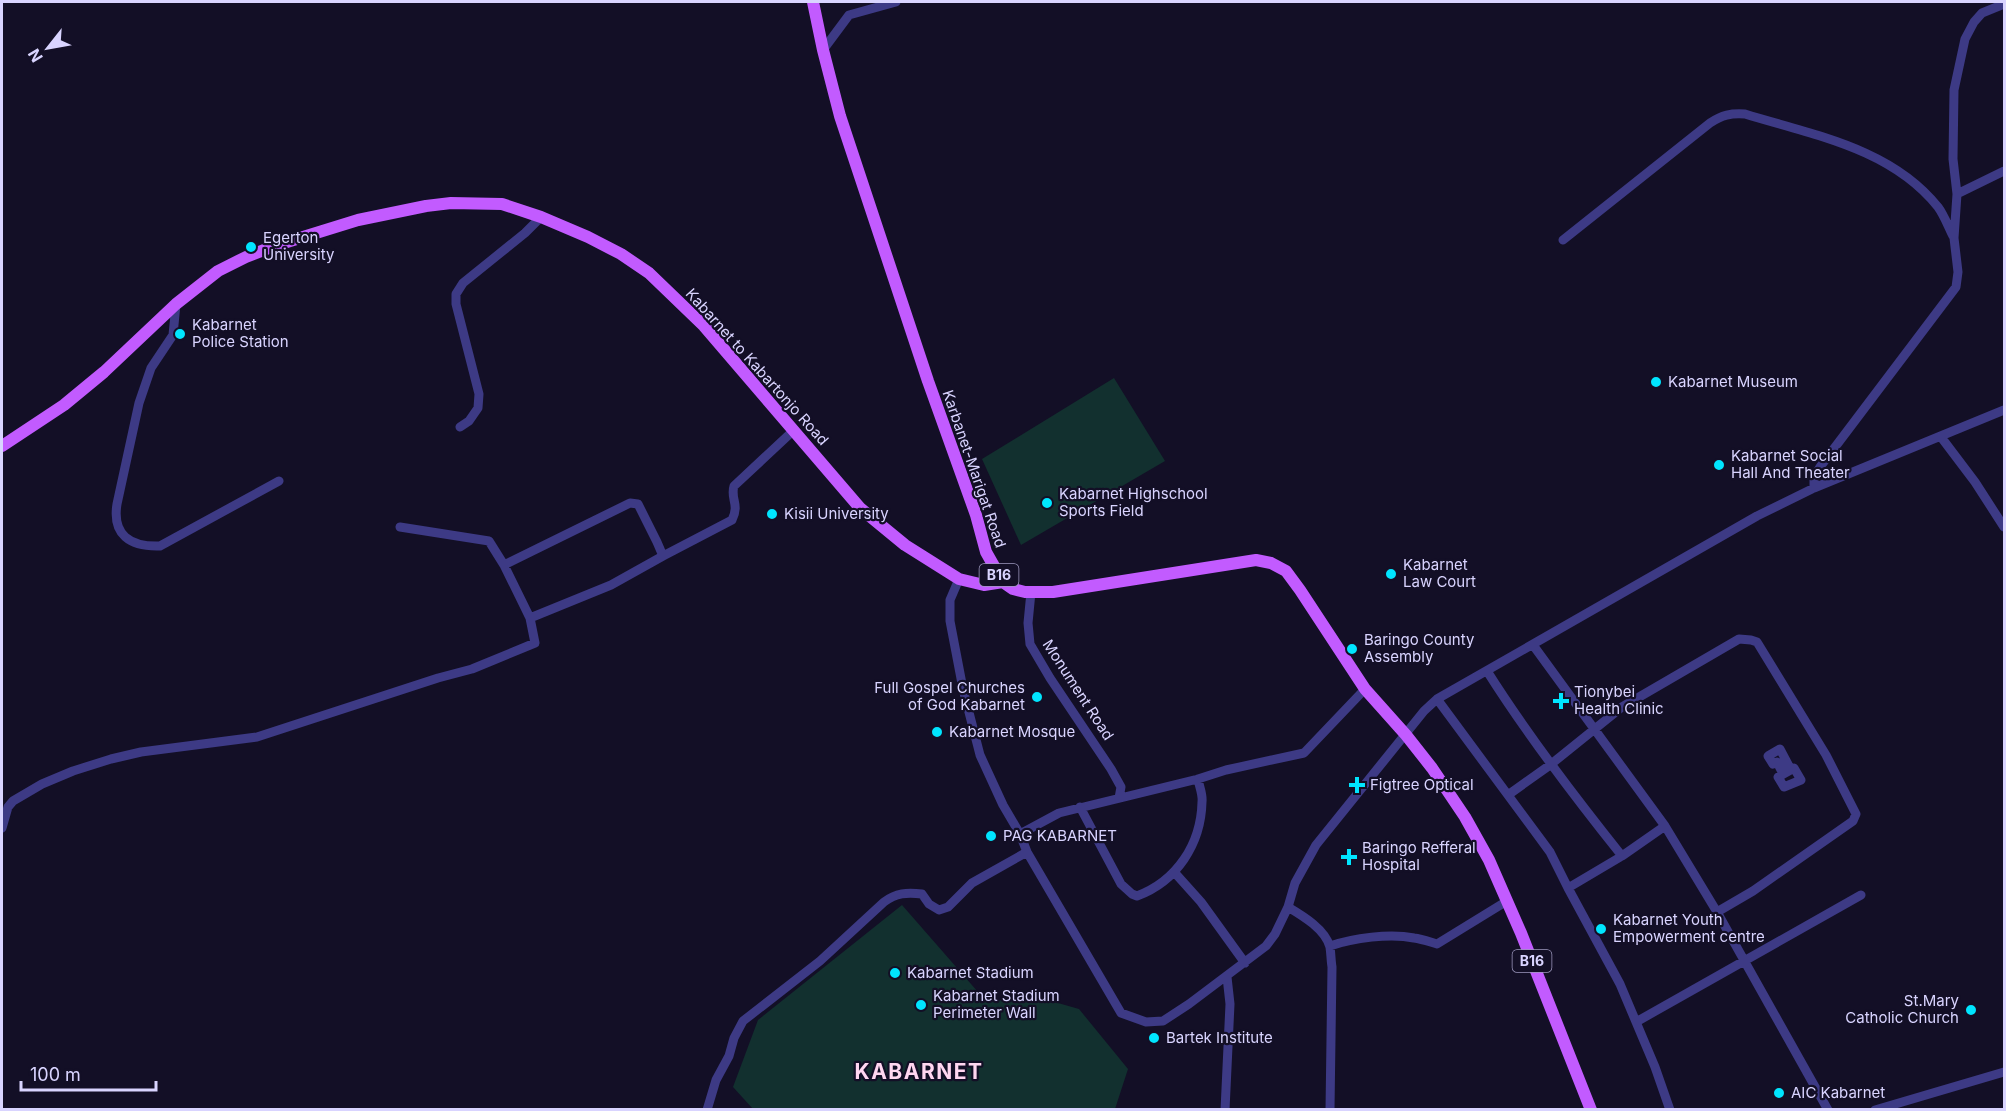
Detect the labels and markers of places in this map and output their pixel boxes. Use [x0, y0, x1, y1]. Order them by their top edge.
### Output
place label: Egerton University [263, 228, 335, 264]
marker: Egerton University [244, 240, 258, 254]
place label: Kabarnet Police Station [192, 315, 289, 351]
marker: Kabarnet Police Station [173, 327, 187, 341]
place label: Kabarnet Museum [1668, 372, 1798, 391]
marker: Kabarnet Museum [1649, 375, 1663, 389]
place label: Kabarnet Social Hall And Theater [1731, 446, 1850, 482]
marker: Kabarnet Social Hall And Theater [1712, 458, 1726, 472]
place label: Kabarnet Highschool Sports Field [1059, 484, 1208, 520]
marker: Kabarnet Highschool Sports Field [1040, 496, 1054, 510]
place label: Kisii University [784, 504, 889, 523]
marker: Kisii University [765, 507, 779, 521]
place label: Kabarnet Law Court [1403, 555, 1476, 591]
marker: Kabarnet Law Court [1384, 567, 1398, 581]
place label: Baringo County Assembly [1364, 630, 1475, 666]
marker: Baringo County Assembly [1345, 642, 1359, 656]
place label: Full Gospel Churches of God Kabarnet [874, 678, 1025, 714]
place label: Tionybei Health Clinic [1574, 682, 1664, 718]
marker: Full Gospel Churches of God Kabarnet [1030, 690, 1044, 704]
marker: Tionybei Health Clinic [1552, 692, 1570, 710]
place label: Kabarnet Mosque [949, 722, 1075, 741]
marker: Kabarnet Mosque [930, 725, 944, 739]
place label: Figtree Optical [1370, 775, 1474, 794]
marker: Figtree Optical [1348, 776, 1366, 794]
place label: PAG KABARNET [1003, 826, 1117, 845]
marker: PAG KABARNET [984, 829, 998, 843]
place label: Baringo Refferal Hospital [1362, 838, 1476, 874]
marker: Baringo Refferal Hospital [1340, 848, 1358, 866]
place label: Kabarnet Youth Empowerment centre [1613, 910, 1765, 946]
marker: Kabarnet Youth Empowerment centre [1594, 922, 1608, 936]
place label: Kabarnet Stadium [907, 963, 1034, 982]
marker: Kabarnet Stadium [888, 966, 902, 980]
place label: Kabarnet Stadium Perimeter Wall [933, 986, 1060, 1022]
place label: St.Mary Catholic Church [1845, 991, 1960, 1027]
marker: Kabarnet Stadium Perimeter Wall [914, 998, 928, 1012]
marker: St.Mary Catholic Church [1964, 1003, 1978, 1017]
place label: Bartek Institute [1166, 1028, 1273, 1047]
marker: Bartek Institute [1147, 1031, 1161, 1045]
place label: AIC Kabarnet [1791, 1083, 1885, 1102]
marker: AIC Kabarnet [1772, 1086, 1786, 1100]

